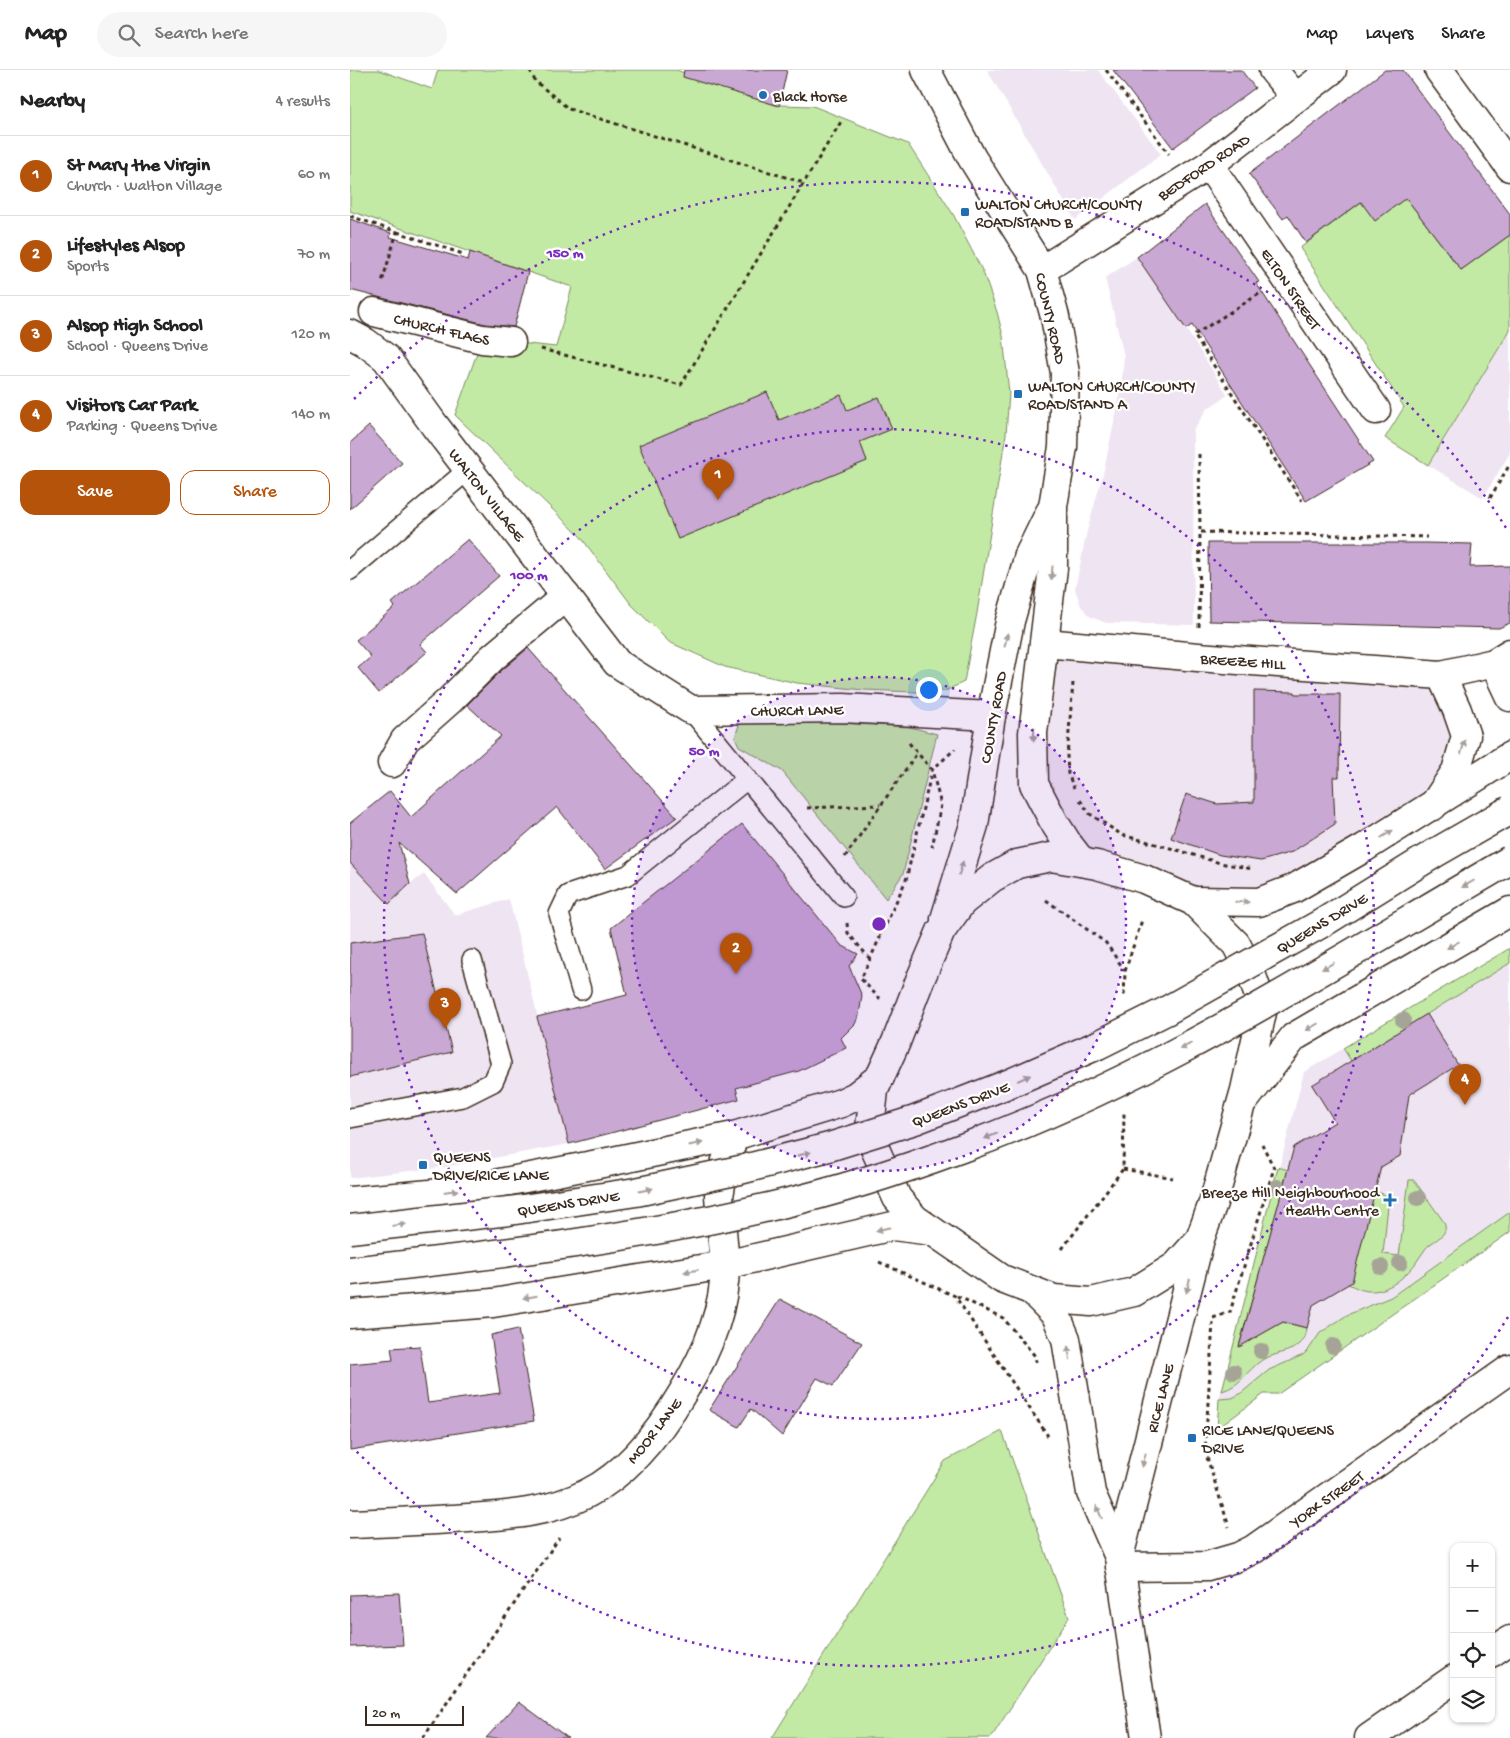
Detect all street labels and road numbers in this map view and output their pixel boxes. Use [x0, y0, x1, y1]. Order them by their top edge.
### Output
street label: BEDFORD ROAD [1155, 131, 1255, 207]
street label: ELTON STREET [1255, 246, 1324, 335]
street label: COUNTY ROAD [1029, 271, 1068, 367]
street label: CHURCH FLAGS [391, 311, 492, 352]
street label: WALTON VILLAGE [443, 446, 528, 547]
street label: BREEZE HILL [1199, 651, 1287, 676]
street label: COUNTY ROAD [978, 669, 1013, 765]
street label: CHURCH LANE [751, 702, 845, 723]
street label: QUEENS DRIVE [1274, 890, 1373, 960]
street label: QUEENS DRIVE [910, 1079, 1014, 1134]
street label: QUEENS DRIVE [516, 1188, 622, 1223]
street label: RICE LANE [1145, 1361, 1180, 1435]
street label: MOOR LANE [624, 1395, 688, 1469]
street label: YORK STREET [1286, 1468, 1369, 1534]

